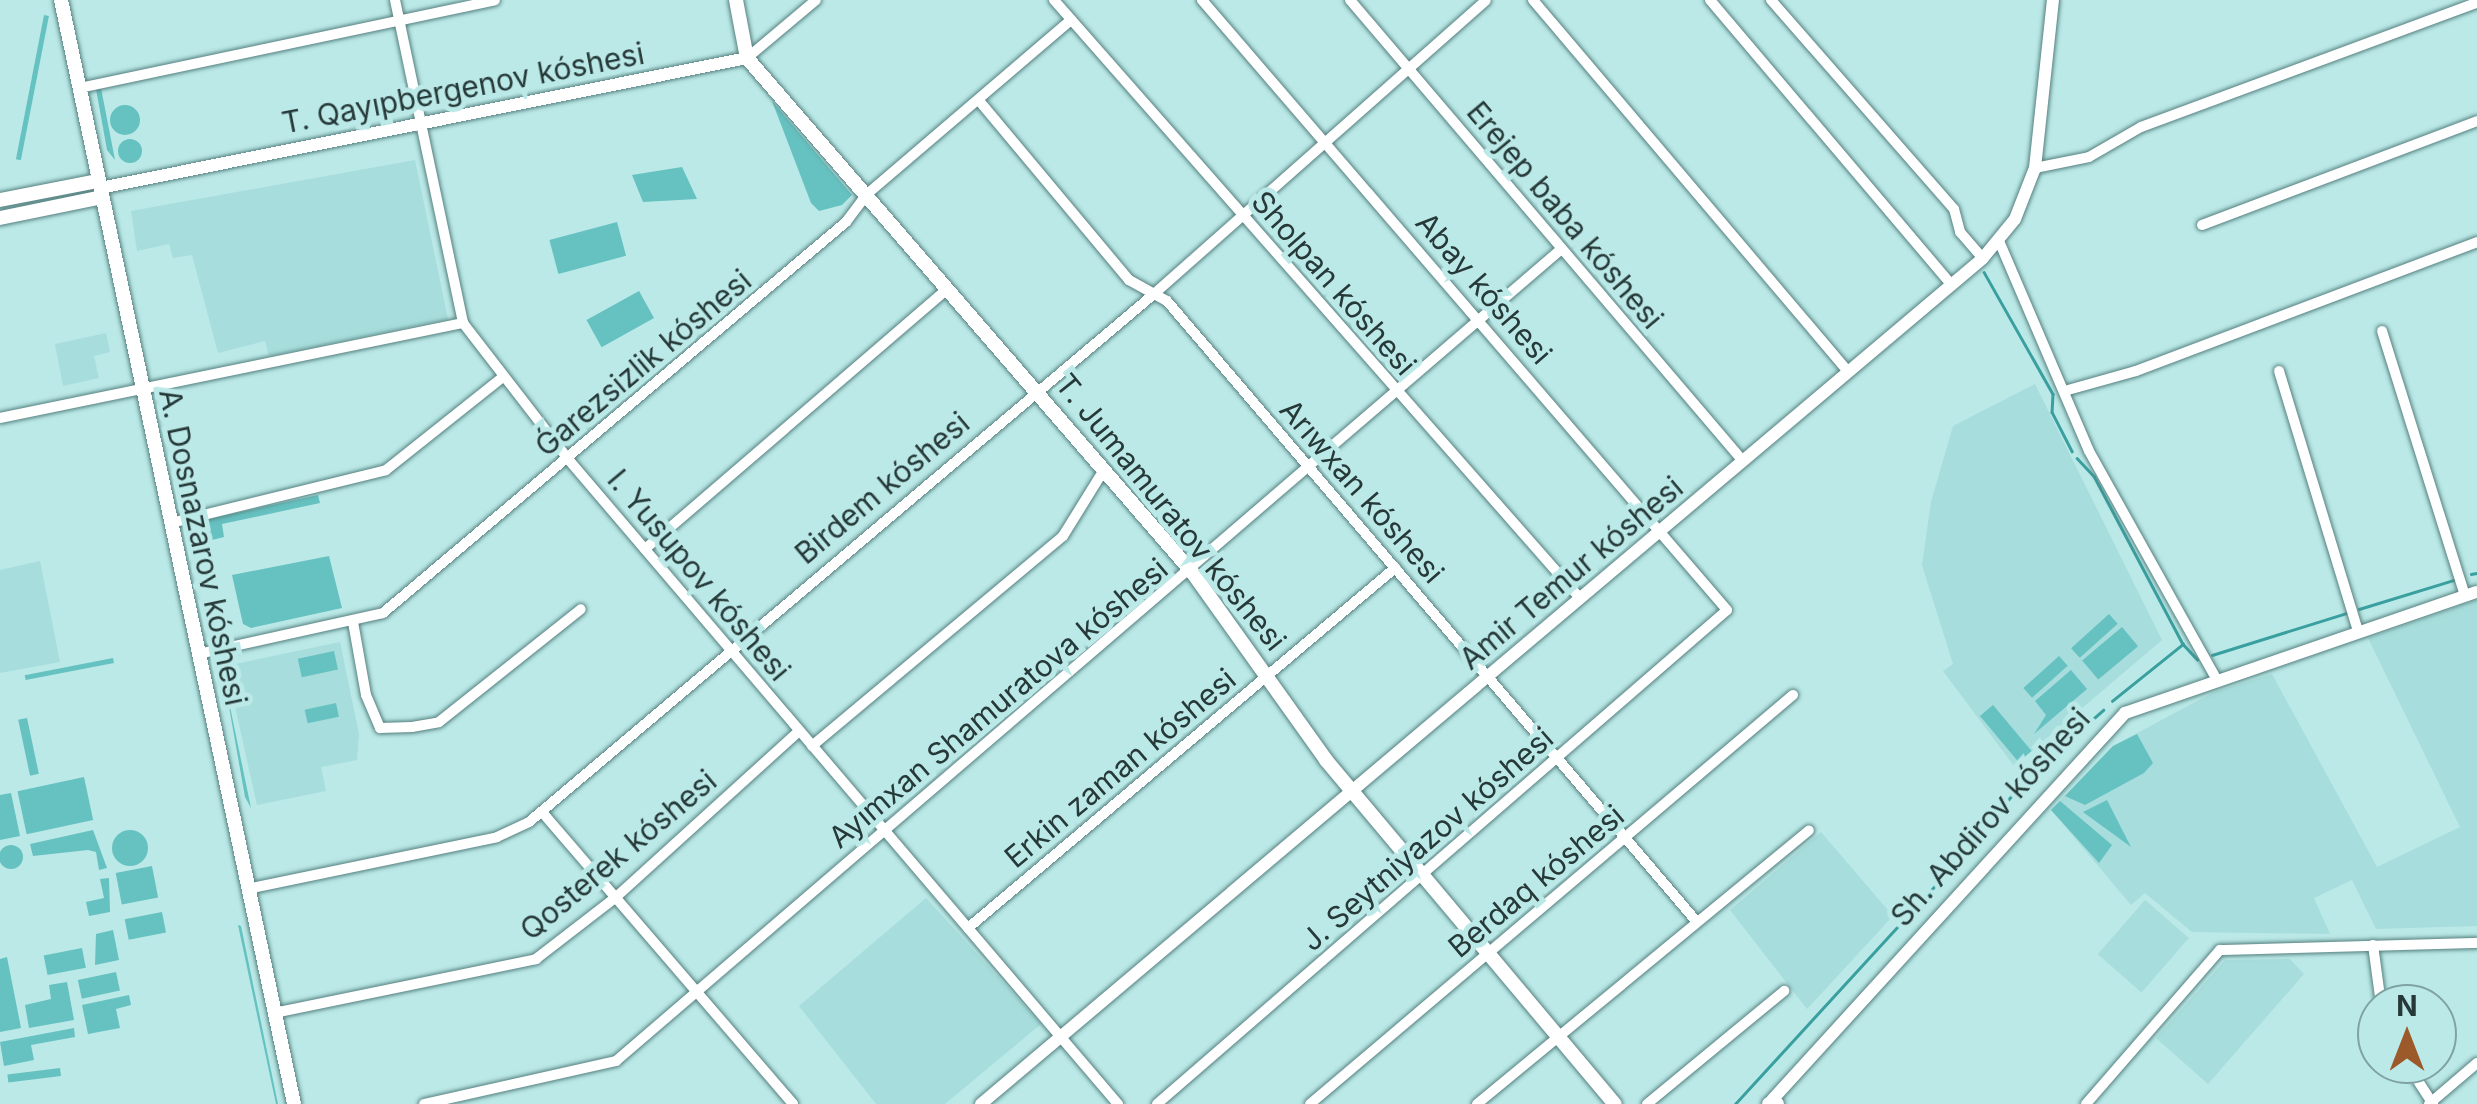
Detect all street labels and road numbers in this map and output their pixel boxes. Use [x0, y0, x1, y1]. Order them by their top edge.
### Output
street label: T. Qayıpbergenov kóshesi [279, 35, 647, 141]
street label: Erejep baba kóshesi [1460, 94, 1670, 336]
street label: Sholpan kóshesi [1244, 184, 1424, 382]
street label: Abay kóshesi [1408, 205, 1560, 371]
street label: Ǵarezsizlik kóshesi [528, 262, 758, 464]
street label: T. Jumamuratov kóshesi [1048, 366, 1294, 658]
street label: A. Dosnazarov kóshesi [152, 385, 254, 709]
street label: Arıwxan kóshesi [1272, 392, 1452, 590]
street label: Birdem kóshesi [788, 405, 976, 571]
street label: I. Yusupov kóshesi [600, 462, 798, 688]
street label: Amir Temur kóshesi [1452, 469, 1690, 677]
street label: Ayımxan Shamuratova kóshesi [821, 551, 1175, 855]
street label: Erkin zaman kóshesi [997, 661, 1243, 875]
street label: Sh. Abdirov kóshesi [1883, 701, 2097, 933]
street label: J. Seytniyazov kóshesi [1294, 720, 1560, 958]
street label: Qosterek kóshesi [513, 762, 723, 948]
street label: Berdaq kóshesi [1441, 797, 1631, 965]

